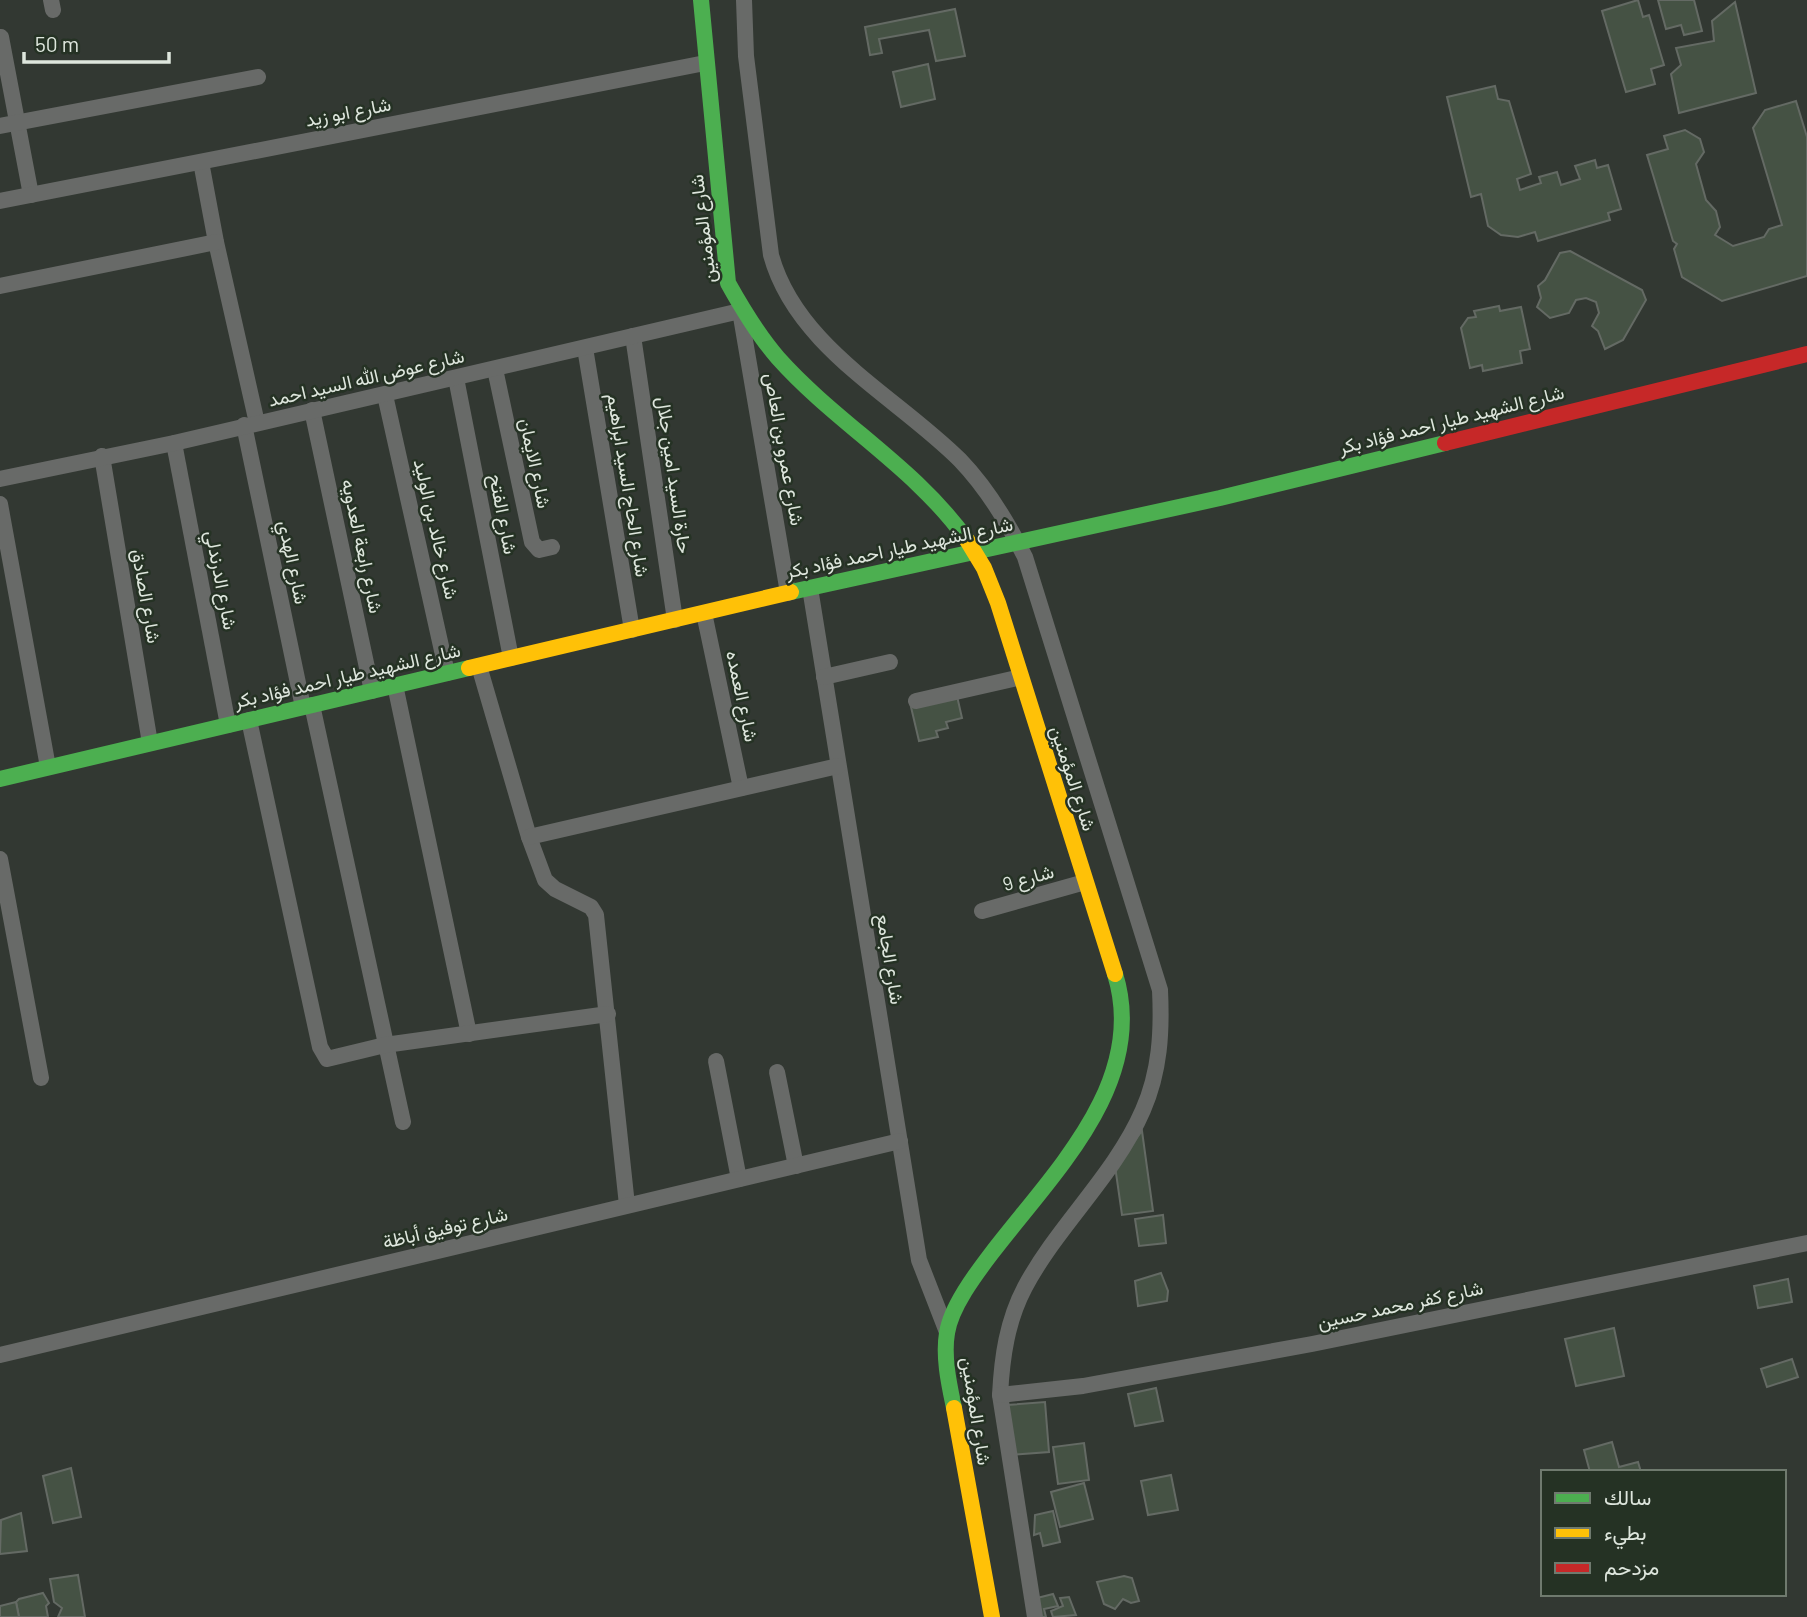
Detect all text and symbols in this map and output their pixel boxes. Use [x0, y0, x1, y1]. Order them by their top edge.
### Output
scale bar [24, 21, 170, 65]
text: 50 m [35, 31, 79, 56]
street label: شارع ابو زيد [303, 91, 393, 133]
street label: شارع المؤمنين [684, 173, 722, 285]
street label: شارع عوض الله السيد احمد [266, 343, 467, 413]
street label: شارع عمرو بن العاص [758, 371, 810, 528]
street label: شارع الشهيد طيار احمد فؤاد بكر [1335, 380, 1567, 460]
street label: شارع الحاج السيد ابراهيم [601, 392, 655, 579]
street label: حارة السيد امين جلال [652, 395, 697, 555]
street label: شارع الايمان [513, 416, 557, 511]
street label: شارع خالد بن الوليد [408, 457, 464, 602]
street label: شارع الفتح [482, 472, 523, 557]
street label: شارع رابعة العدويه [336, 477, 388, 616]
street label: شارع الشهيد طيار احمد فؤاد بكر [782, 512, 1015, 585]
street label: شارع الهدي [269, 518, 314, 607]
street label: شارع الدرندلي [196, 528, 243, 633]
street label: شارع الصادق [125, 547, 167, 645]
street label: شارع الشهيد طيار احمد فؤاد بكر [231, 638, 463, 714]
street label: شارع العمده [720, 648, 764, 744]
street label: شارع المؤمنين [1044, 723, 1102, 834]
street label: شارع 9 [1000, 859, 1057, 897]
street label: شارع الجامع [870, 912, 910, 1006]
street label: شارع توفيق أباظة [380, 1201, 510, 1254]
street label: شارع كفر محمد حسين [1315, 1275, 1485, 1335]
street label: شارع المؤمنين [955, 1355, 997, 1467]
legend [1541, 1470, 1786, 1596]
text: سالك [1604, 1484, 1651, 1509]
text: بطيء [1604, 1519, 1647, 1550]
text: مزدحم [1604, 1554, 1659, 1582]

